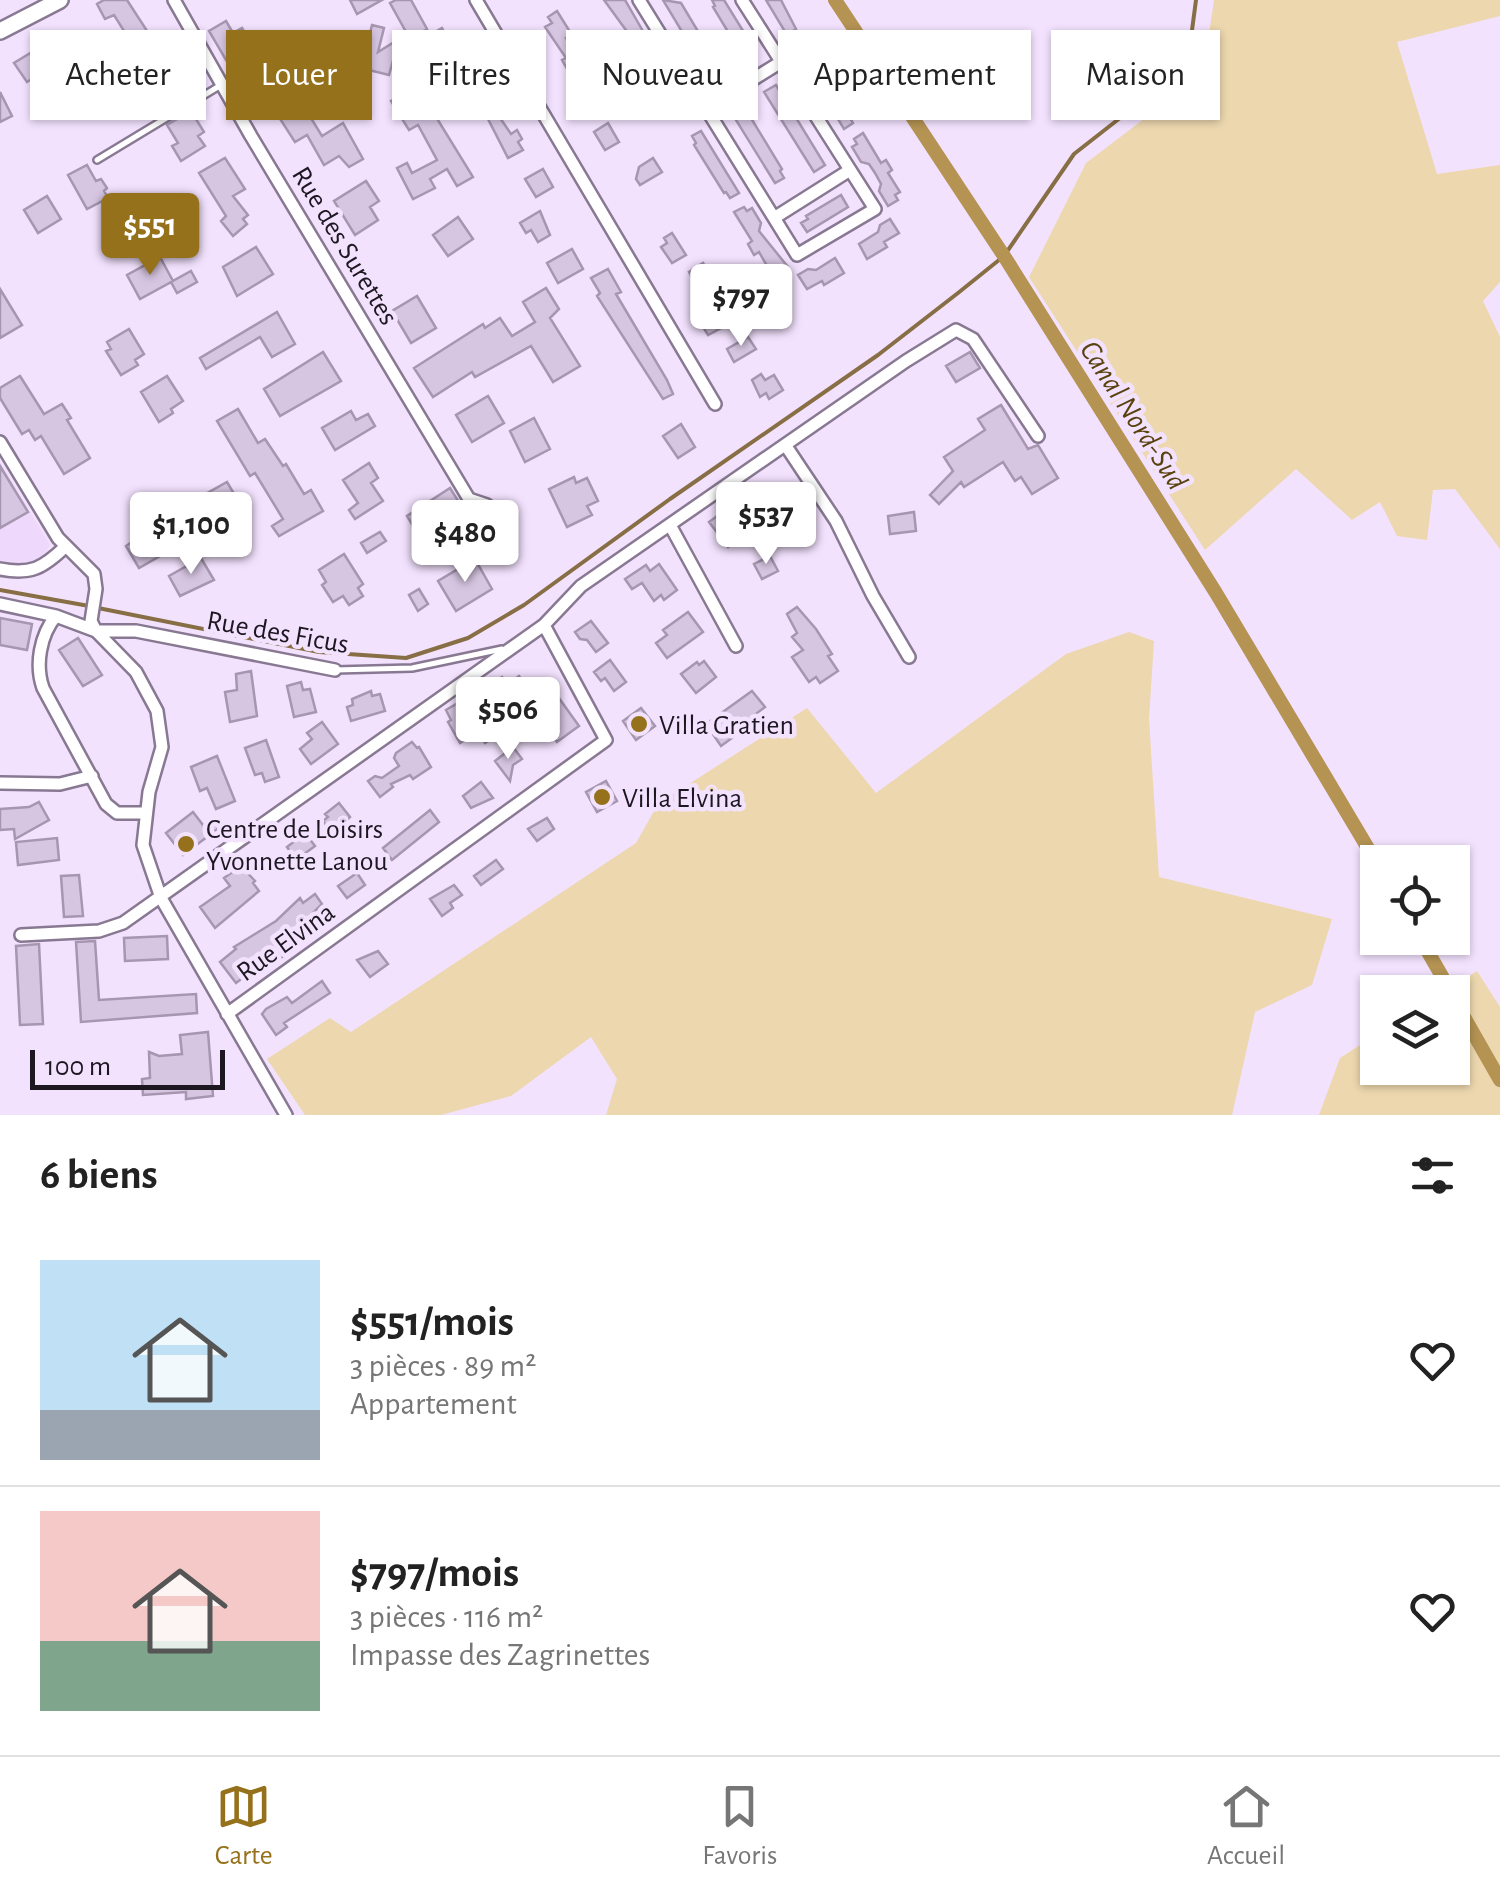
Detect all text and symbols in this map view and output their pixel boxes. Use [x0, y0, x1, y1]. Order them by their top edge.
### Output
chip: Acheter [30, 30, 206, 120]
chip: Louer [226, 30, 372, 120]
chip: Filtres [392, 30, 546, 120]
chip: Nouveau [566, 30, 758, 120]
chip: Appartement [778, 30, 1031, 120]
chip: Maison [1051, 30, 1220, 120]
street label: Rue des Surettes [286, 162, 402, 330]
pin: $551 [91, 193, 209, 278]
text: $551 [123, 209, 177, 241]
pin: $797 [682, 264, 800, 349]
text: $797 [712, 280, 770, 312]
water label: Canal Nord-Sud [1074, 336, 1192, 495]
pin: $537 [707, 482, 825, 567]
pin: $1,100 [110, 492, 272, 577]
text: $537 [738, 498, 794, 530]
pin: $480 [406, 500, 524, 585]
text: $1,100 [152, 508, 230, 540]
text: $480 [434, 516, 496, 548]
street label: Rue des Ficus [205, 607, 351, 659]
pin: $506 [449, 677, 567, 762]
text: $506 [478, 693, 538, 725]
place label: Villa Gratien [659, 712, 794, 740]
marker: Villa Gratien [628, 713, 650, 735]
place label: Villa Elvina [622, 785, 742, 813]
marker: Villa Elvina [591, 786, 613, 808]
place label: Centre de Loisirs Yvonnette Lanou [206, 816, 388, 876]
marker: Centre de Loisirs Yvonnette Lanou [175, 833, 197, 855]
map controls [1360, 845, 1470, 1085]
button: locate [1360, 845, 1470, 955]
street label: Rue Elvina [232, 898, 340, 987]
button: layers [1360, 975, 1470, 1085]
scale bar [30, 1045, 225, 1090]
text: 100 m [45, 1053, 111, 1081]
icon: filters [1405, 1148, 1460, 1203]
text: 6 biens [40, 1154, 158, 1196]
icon: home [120, 1300, 240, 1420]
text: $551/mois [350, 1301, 514, 1343]
icon: heart [1405, 1333, 1460, 1388]
text: 3 pièces · 89 m² [350, 1350, 536, 1382]
text: Appartement [350, 1388, 517, 1420]
icon: home [120, 1551, 240, 1671]
text: $797/mois [350, 1552, 519, 1594]
icon: heart [1405, 1584, 1460, 1639]
text: 3 pièces · 116 m² [350, 1601, 543, 1633]
text: Impasse des Zagrinettes [350, 1639, 650, 1671]
tab: Carte [215, 1779, 273, 1873]
tab: Favoris [702, 1779, 777, 1873]
tab: Accueil [1207, 1779, 1285, 1873]

